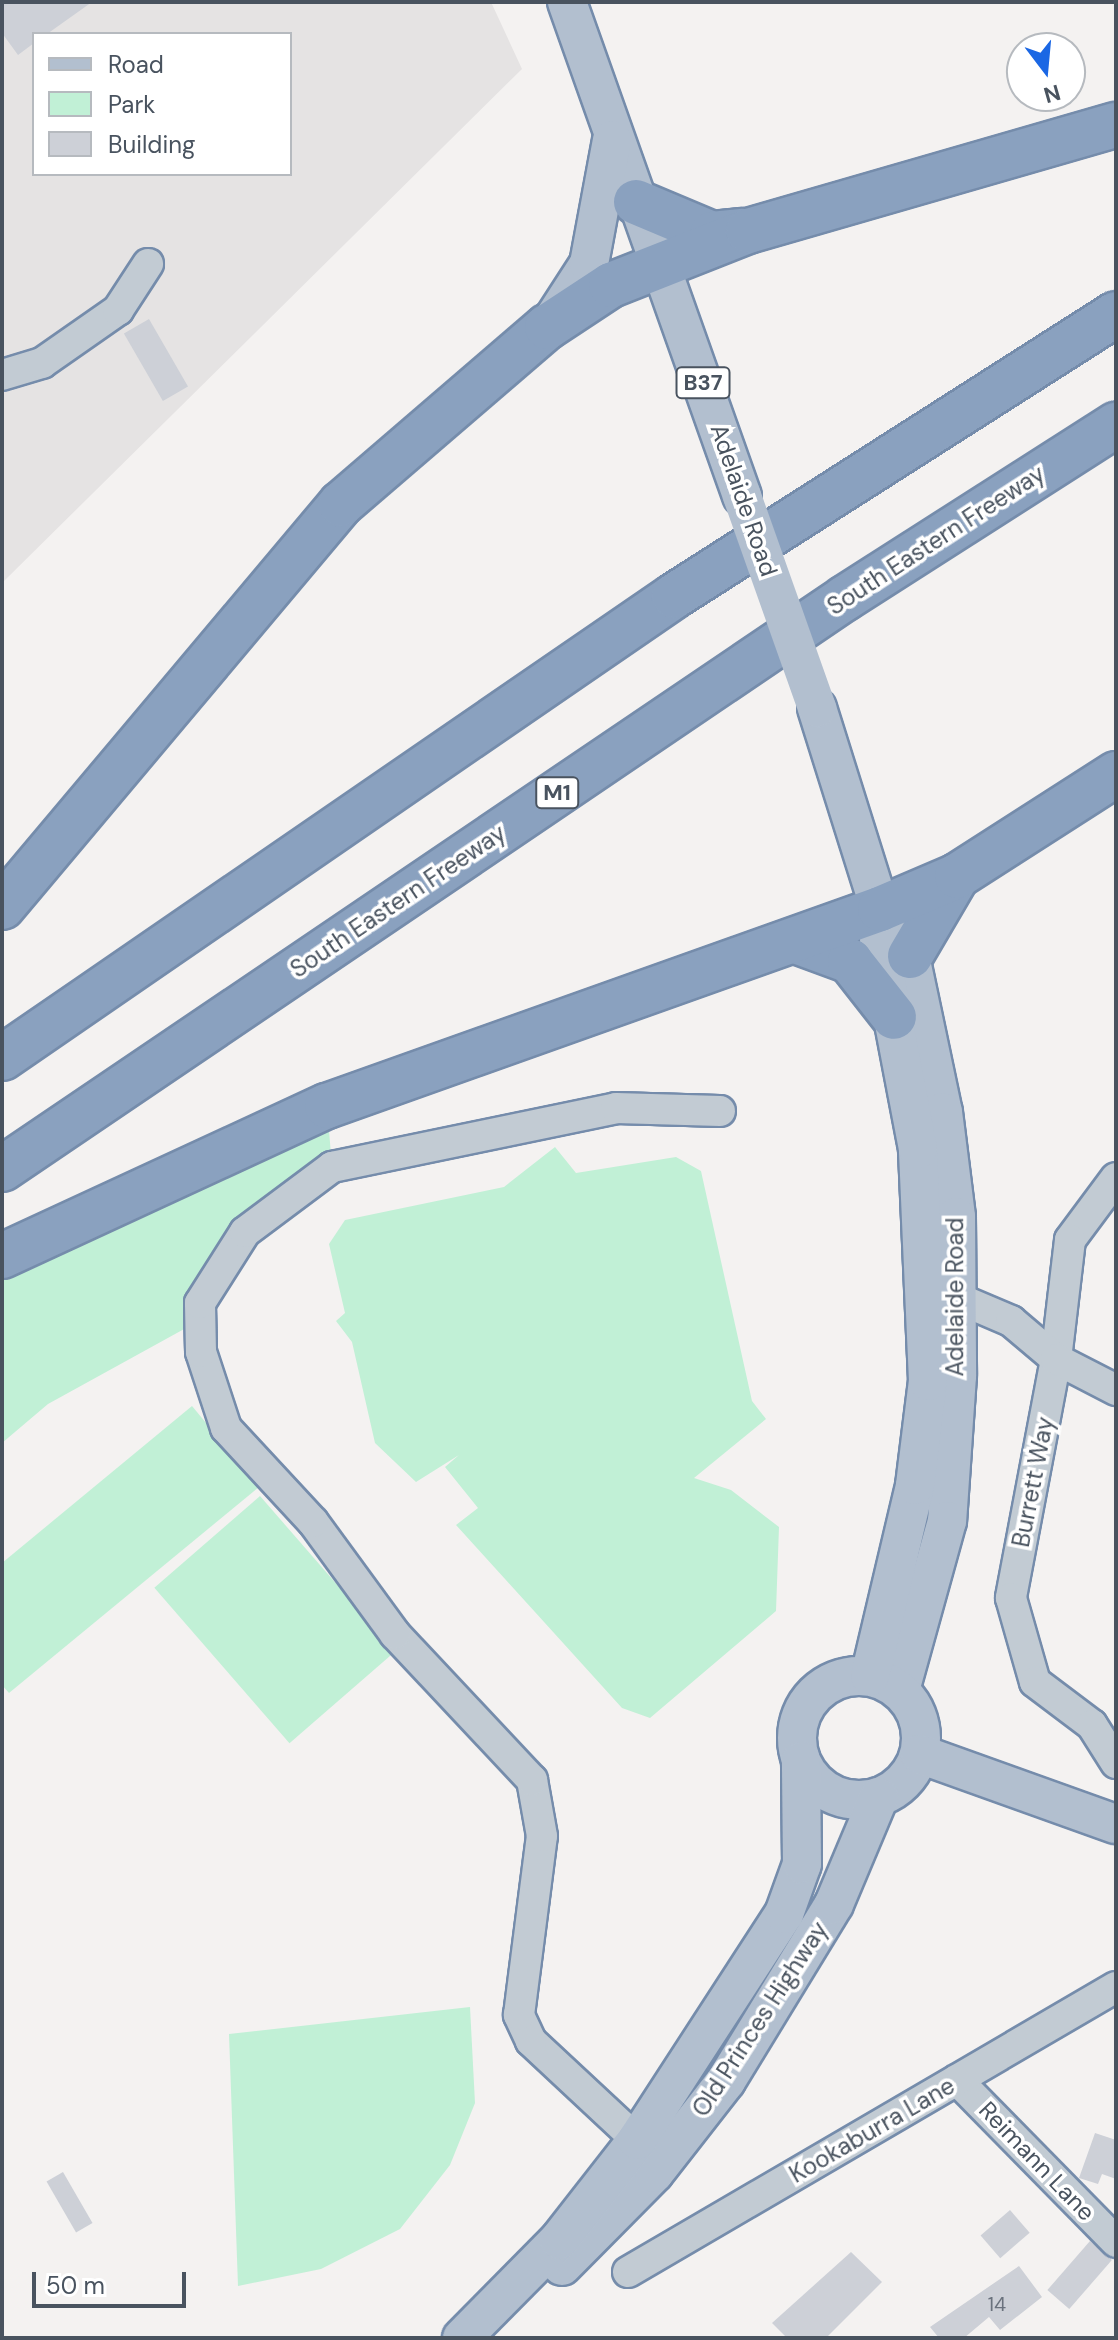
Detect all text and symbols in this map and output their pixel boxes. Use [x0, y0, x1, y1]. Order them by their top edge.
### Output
legend [32, 32, 292, 176]
north arrow [1006, 32, 1086, 112]
text: Road [108, 49, 164, 80]
text: N [1041, 77, 1064, 110]
text: Park [108, 89, 155, 120]
text: Building [108, 129, 195, 160]
road number: B37 [675, 365, 731, 401]
street label: Adelaide Road [704, 420, 784, 580]
street label: South Eastern Freeway [822, 459, 1050, 621]
road number: M1 [535, 775, 579, 811]
street label: South Eastern Freeway [285, 818, 511, 984]
street label: Adelaide Road [941, 1217, 969, 1377]
street label: Burrett Way [1006, 1414, 1060, 1550]
street label: Old Princes Highway [686, 1916, 834, 2122]
street label: Kookaburra Lane [784, 2071, 960, 2189]
street label: Reimann Lane [973, 2095, 1101, 2227]
scale bar [36, 2256, 190, 2306]
text: 50 m [46, 2270, 105, 2301]
house number: 14 [988, 2292, 1006, 2316]

